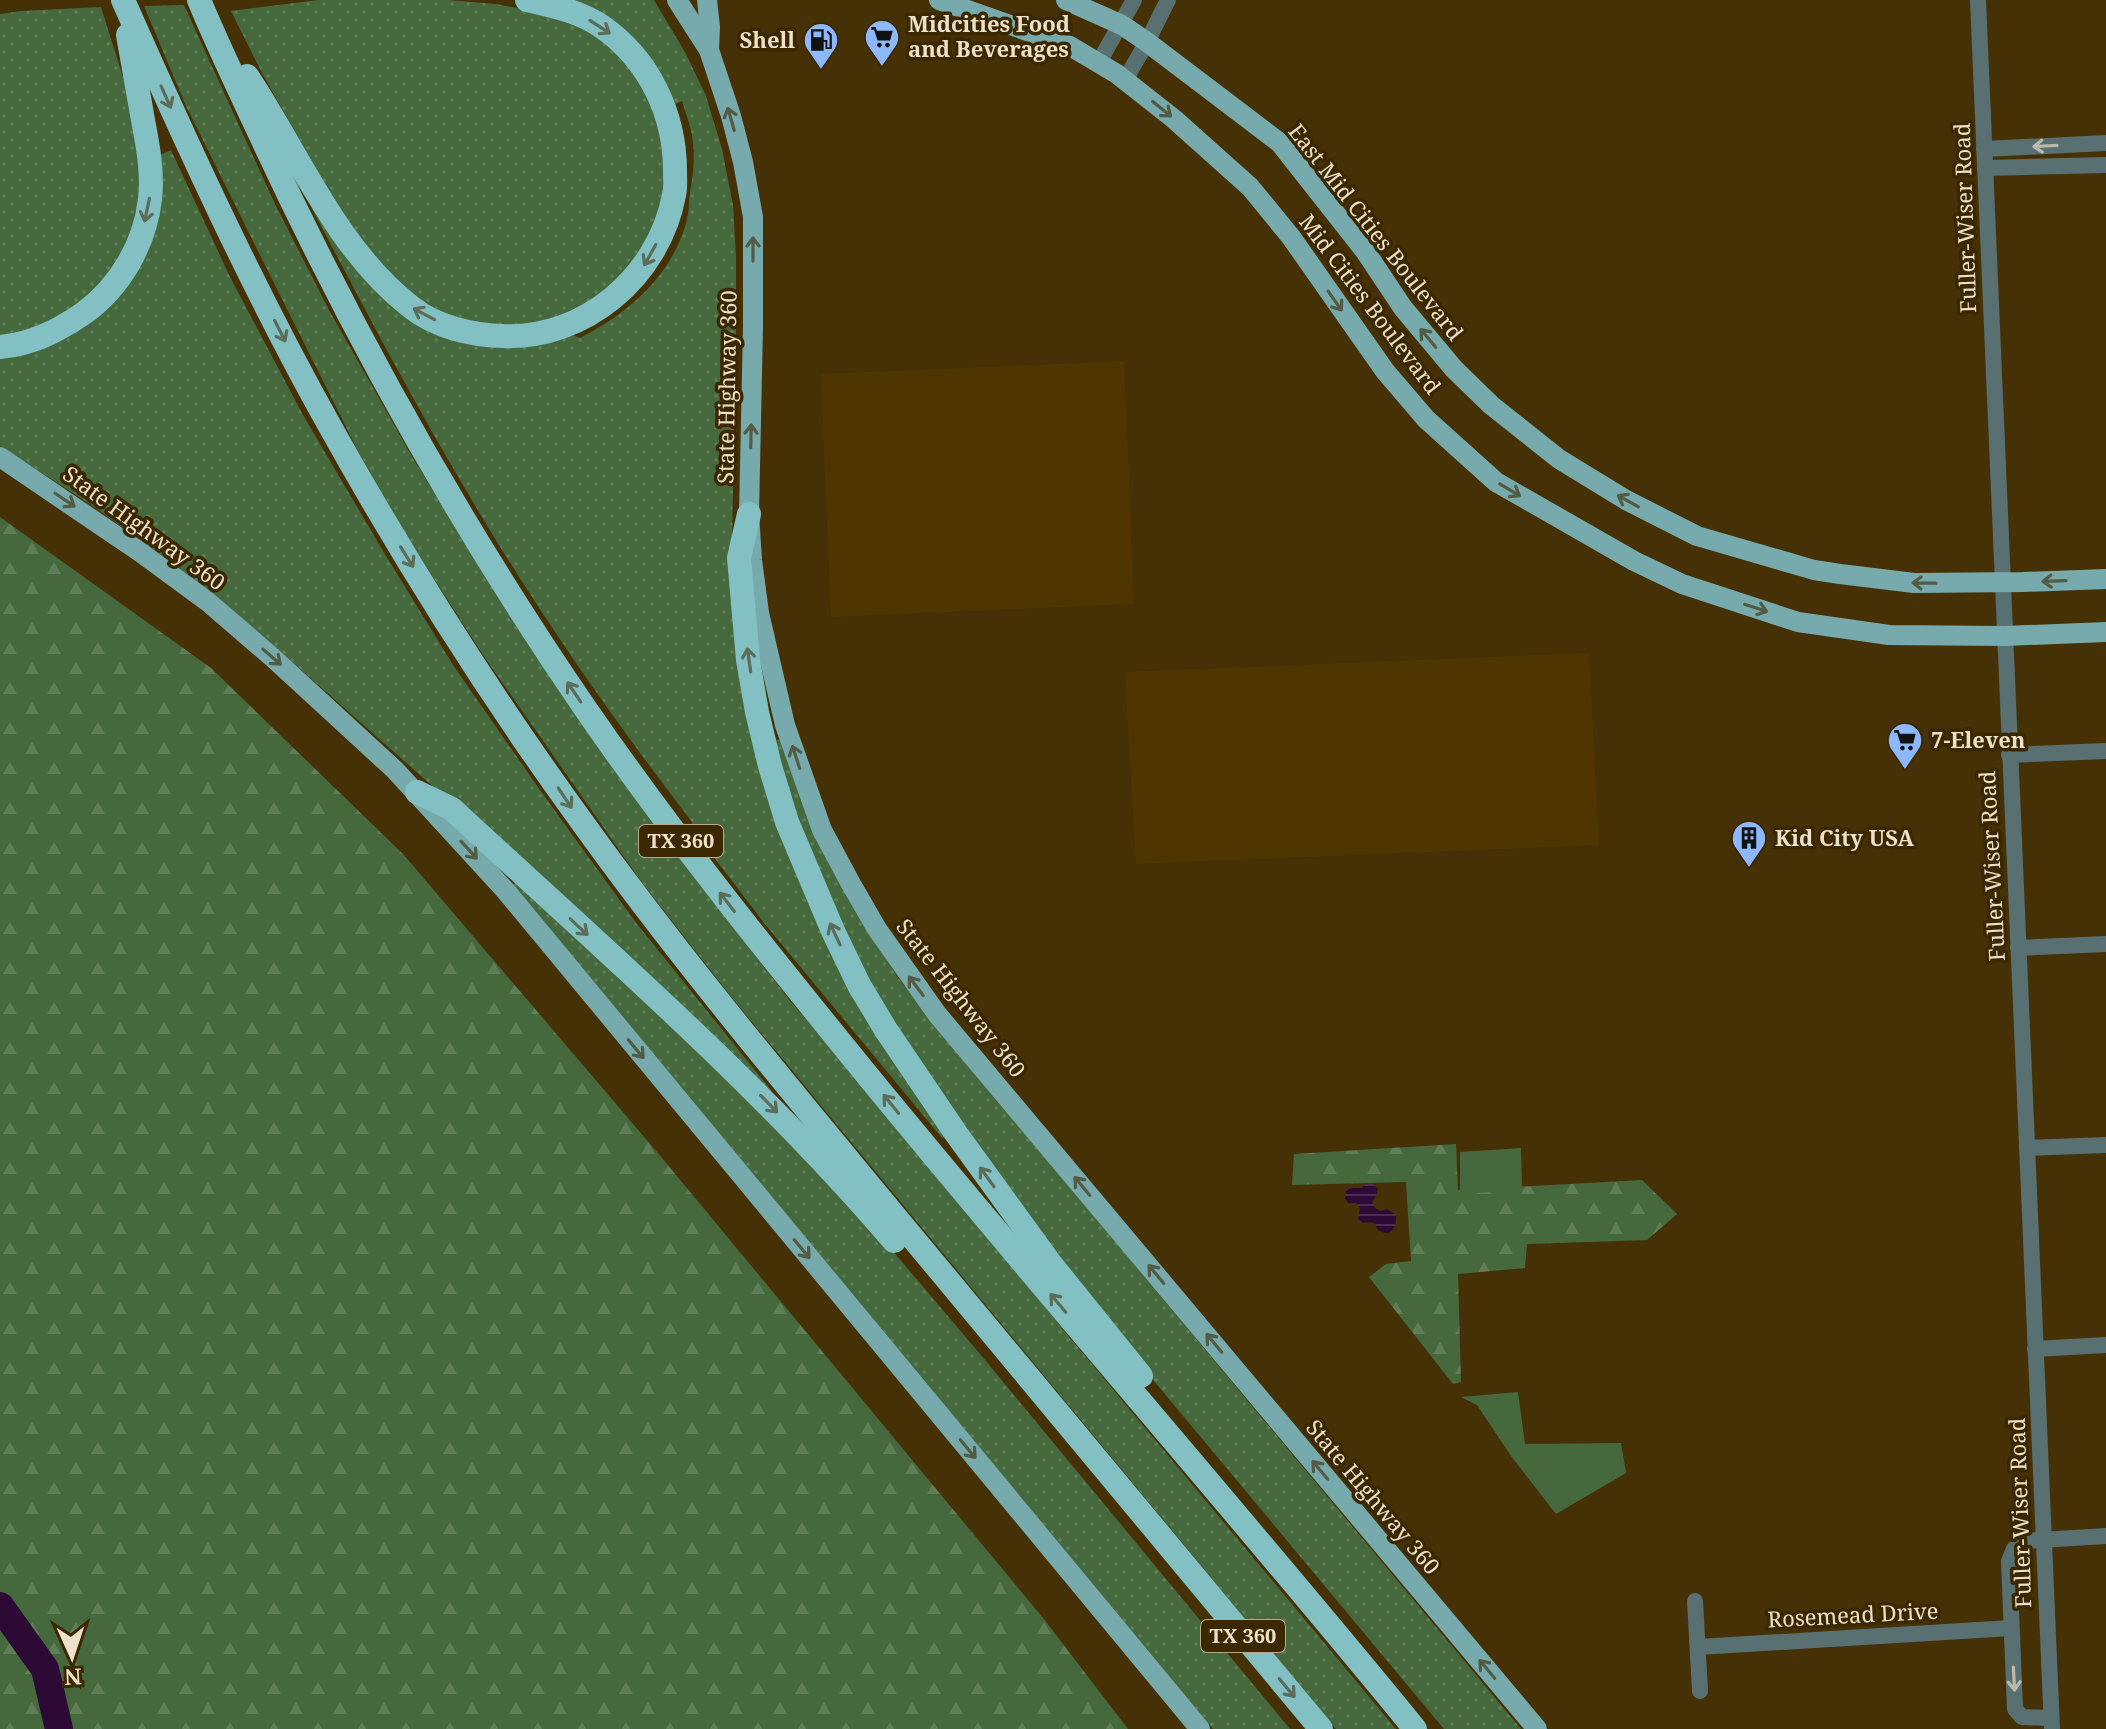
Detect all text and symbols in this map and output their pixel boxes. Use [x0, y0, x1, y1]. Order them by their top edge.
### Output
place label: Midcities Food and Beverages [908, 8, 1070, 63]
supermarket icon: Midcities Food and Beverages [863, 18, 901, 68]
one-way arrow [588, 19, 610, 36]
fuel station icon: Shell [802, 21, 840, 71]
place label: Shell [740, 24, 795, 54]
one-way arrow [159, 84, 174, 109]
one-way arrow [1151, 100, 1172, 118]
one-way arrow [723, 106, 738, 132]
street label: East Mid Cities Boulevard [1283, 118, 1469, 346]
street label: Fuller-Wiser Road [1946, 122, 1982, 314]
one-way arrow [2032, 138, 2059, 153]
one-way arrow [139, 197, 154, 222]
street label: Mid Cities Boulevard [1294, 209, 1446, 399]
one-way arrow [745, 236, 761, 263]
one-way arrow [642, 243, 658, 267]
one-way arrow [1327, 289, 1343, 311]
street label: State Highway 360 [709, 290, 743, 484]
one-way arrow [412, 306, 436, 322]
one-way arrow [272, 318, 288, 342]
one-way arrow [1419, 328, 1437, 349]
one-way arrow [743, 423, 759, 450]
street label: State Highway 360 [57, 458, 232, 596]
one-way arrow [1498, 483, 1521, 499]
one-way arrow [54, 492, 76, 508]
one-way arrow [1617, 493, 1640, 509]
one-way arrow [400, 545, 416, 568]
one-way arrow [2041, 574, 2068, 589]
one-way arrow [1911, 575, 1938, 590]
one-way arrow [1743, 602, 1768, 616]
one-way arrow [262, 648, 282, 666]
one-way arrow [741, 648, 756, 673]
one-way arrow [566, 681, 582, 703]
supermarket icon: 7-Eleven [1886, 721, 1924, 771]
place label: 7-Eleven [1931, 724, 2026, 754]
one-way arrow [787, 745, 802, 770]
street label: Fuller-Wiser Road [1971, 770, 2011, 962]
one-way arrow [557, 786, 573, 808]
building icon: Kid City USA [1730, 819, 1768, 869]
place label: Kid City USA [1775, 822, 1914, 852]
road number: TX 360 [639, 825, 723, 857]
one-way arrow [460, 839, 478, 859]
one-way arrow [718, 892, 736, 913]
street label: State Highway 360 [890, 912, 1033, 1083]
one-way arrow [569, 917, 589, 936]
one-way arrow [827, 922, 842, 946]
one-way arrow [908, 976, 925, 997]
one-way arrow [627, 1038, 645, 1059]
one-way arrow [759, 1094, 778, 1113]
one-way arrow [882, 1094, 900, 1115]
one-way arrow [979, 1167, 996, 1189]
one-way arrow [1073, 1176, 1091, 1197]
one-way arrow [793, 1238, 811, 1259]
one-way arrow [1147, 1264, 1165, 1285]
one-way arrow [1049, 1293, 1067, 1314]
one-way arrow [1205, 1334, 1223, 1354]
street label: State Highway 360 [1300, 1413, 1447, 1580]
street label: Fuller-Wiser Road [2001, 1417, 2037, 1609]
one-way arrow [959, 1438, 977, 1459]
one-way arrow [1311, 1460, 1329, 1481]
street label: Rosemead Drive [1767, 1595, 1939, 1633]
north arrow [32, 1617, 112, 1697]
road number: TX 360 [1201, 1620, 1285, 1652]
one-way arrow [1478, 1659, 1496, 1680]
text: N [64, 1663, 83, 1693]
one-way arrow [2006, 1665, 2021, 1692]
one-way arrow [1278, 1677, 1296, 1698]

